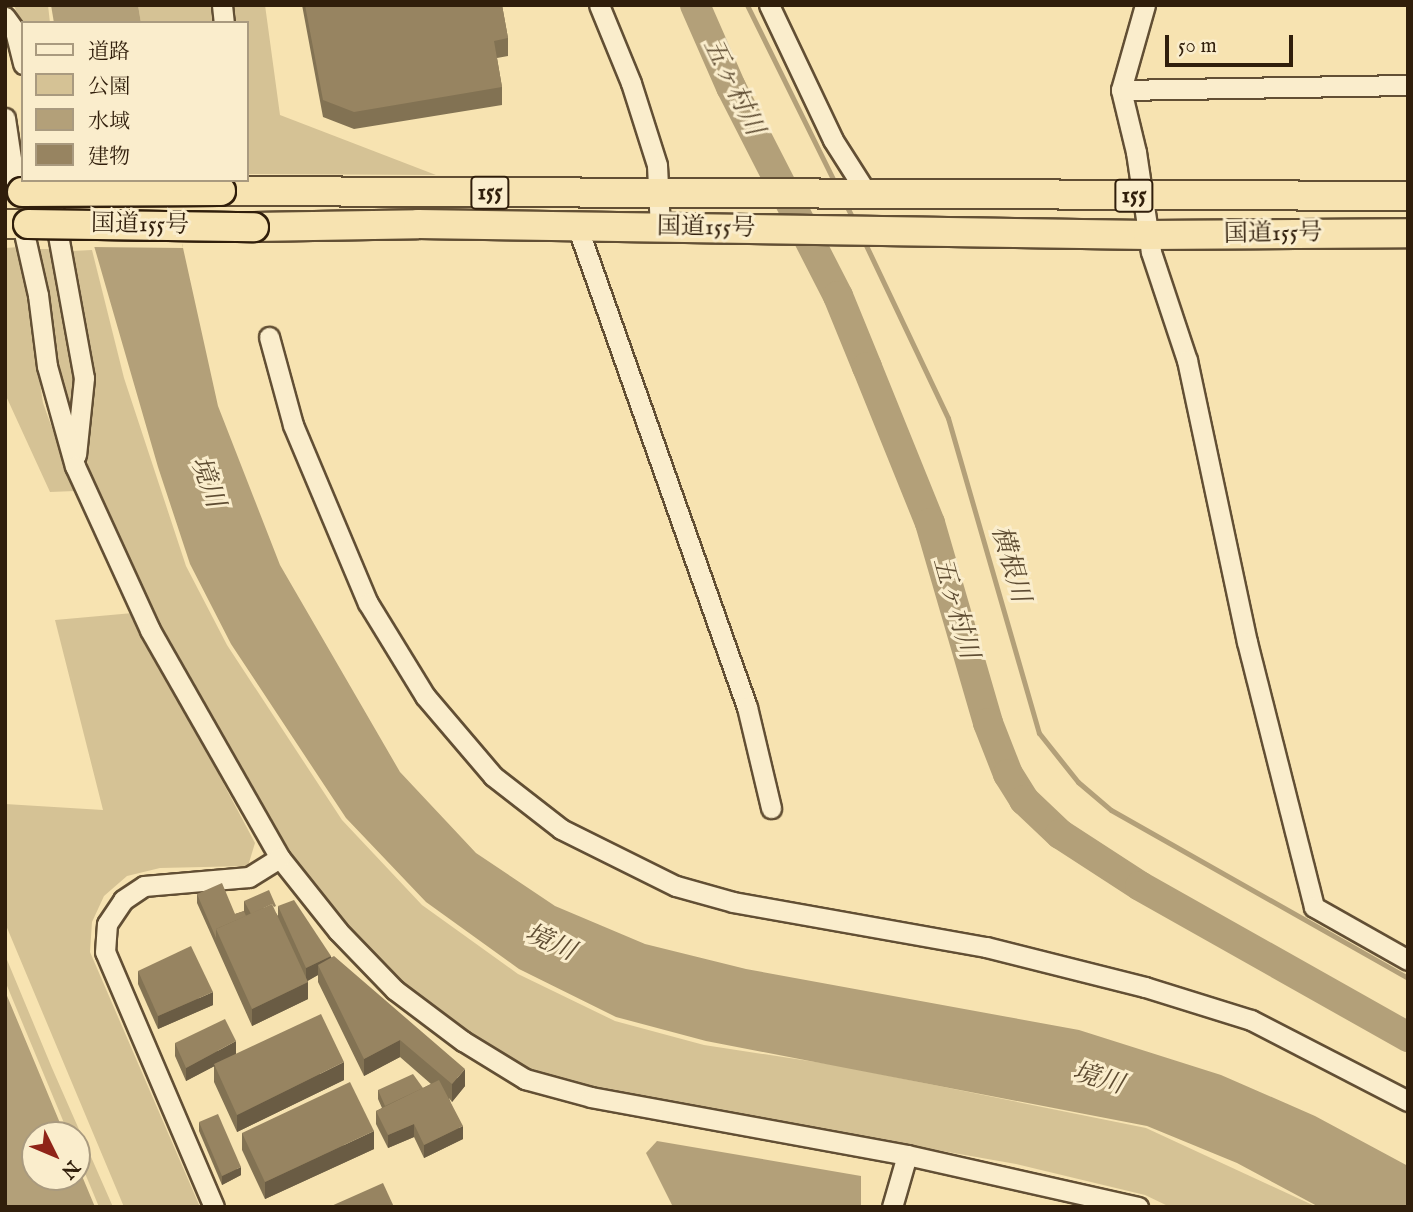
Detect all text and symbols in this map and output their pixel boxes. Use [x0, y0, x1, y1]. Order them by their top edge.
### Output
legend [21, 21, 248, 182]
scale bar [1168, 21, 1296, 65]
water label: 五ヶ村川 [696, 33, 770, 141]
text: 50 m [1178, 33, 1217, 60]
text: 道路 [88, 39, 130, 66]
text: 公園 [88, 74, 130, 101]
text: 水域 [88, 109, 130, 136]
text: 建物 [88, 144, 130, 171]
road number: 155 [469, 174, 511, 212]
road number: 155 [1113, 176, 1155, 216]
street label: 国道155号 [91, 210, 189, 240]
street label: 国道155号 [657, 213, 755, 243]
street label: 国道155号 [1224, 219, 1322, 249]
water label: 境川 [183, 452, 231, 512]
water label: 横根川 [984, 522, 1036, 606]
water label: 五ヶ村川 [926, 554, 984, 662]
water label: 境川 [520, 918, 580, 968]
water label: 境川 [1069, 1057, 1127, 1101]
north arrow [21, 1121, 91, 1191]
text: N [56, 1155, 84, 1183]

